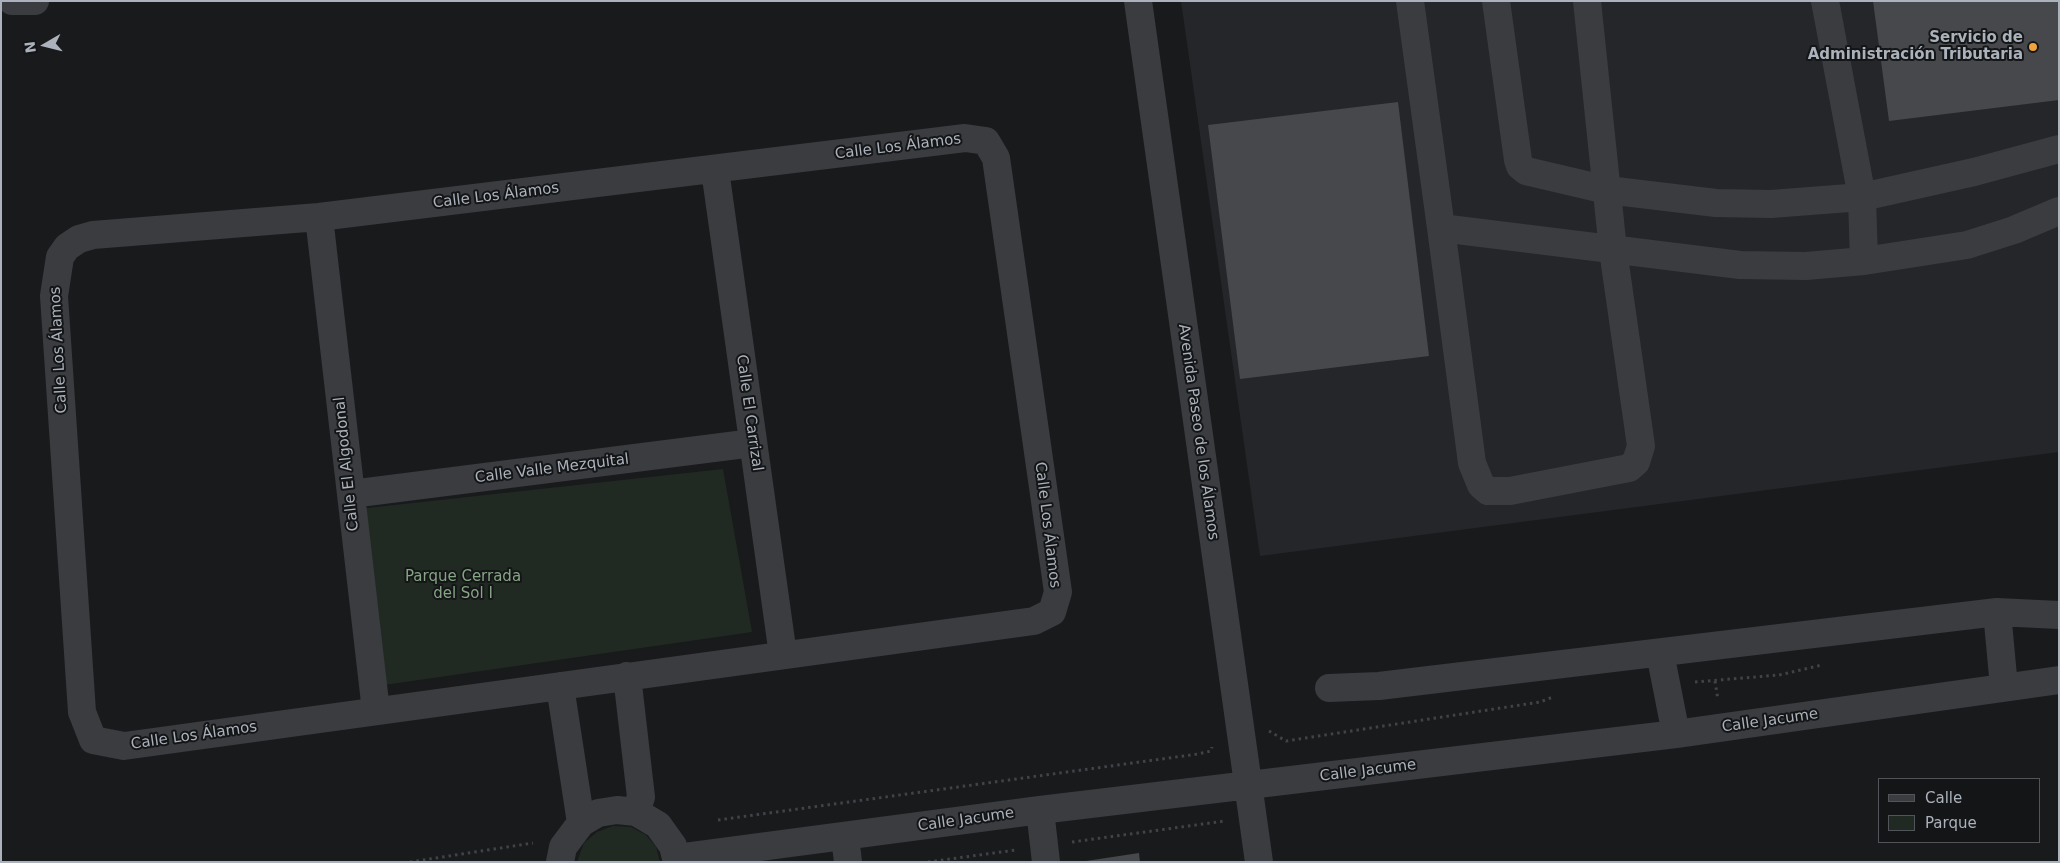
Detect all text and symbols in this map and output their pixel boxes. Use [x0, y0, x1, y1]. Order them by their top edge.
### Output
north arrow [20, 20, 70, 70]
place label: Servicio de Administración Tributaria [1808, 29, 2023, 64]
text: N [21, 40, 39, 54]
marker: Servicio de Administración Tributaria [2027, 41, 2039, 53]
street label: Calle Los Álamos [834, 130, 962, 164]
street label: Calle Los Álamos [432, 179, 560, 213]
street label: Calle Los Álamos [47, 286, 71, 414]
street label: Avenida Paseo de los Álamos [1174, 323, 1222, 541]
street label: Calle El Carrizal [732, 354, 766, 472]
street label: Calle El Algodonal [331, 396, 363, 532]
street label: Calle Valle Mezquital [474, 451, 630, 487]
street label: Calle Los Álamos [1030, 461, 1064, 589]
park label: Parque Cerrada del Sol I [405, 568, 521, 603]
street label: Calle Jacume [1721, 705, 1819, 737]
street label: Calle Los Álamos [130, 718, 258, 754]
street label: Calle Jacume [1319, 756, 1417, 786]
legend [1878, 778, 2040, 843]
text: Calle [1925, 789, 1962, 807]
street label: Calle Jacume [917, 804, 1015, 836]
text: Parque [1925, 814, 1977, 832]

